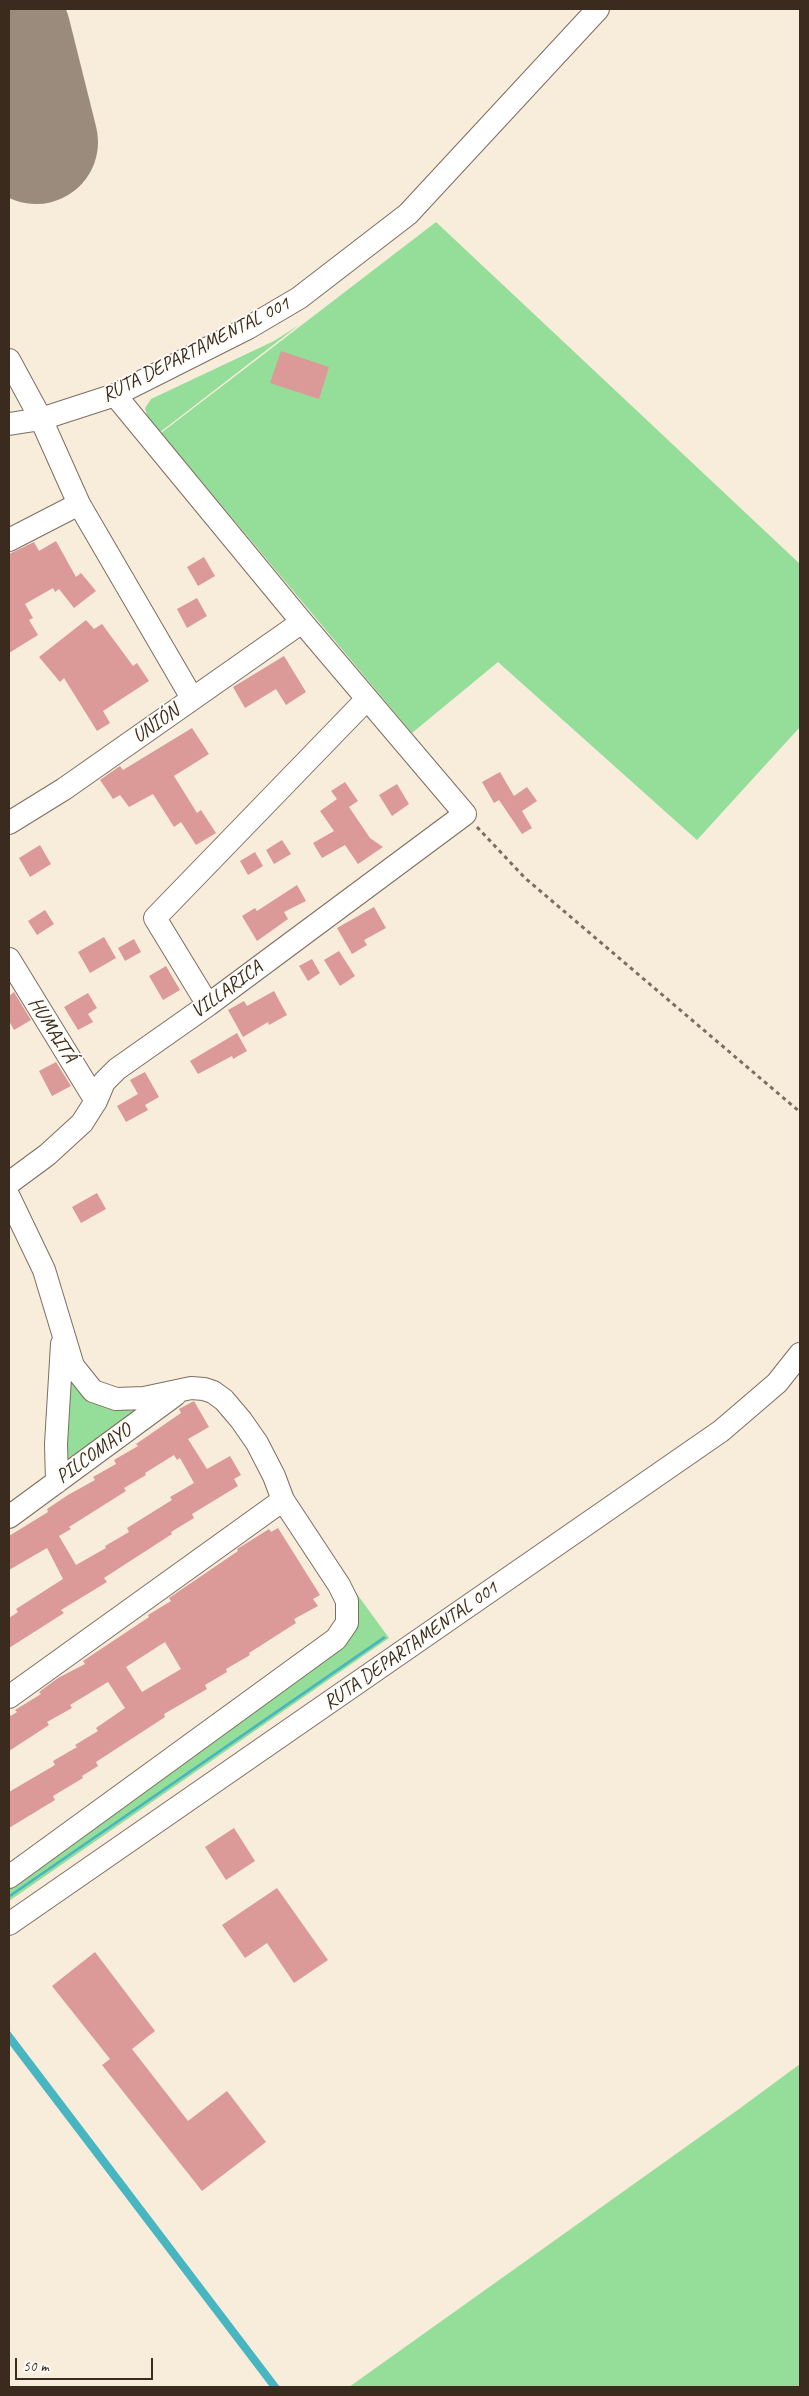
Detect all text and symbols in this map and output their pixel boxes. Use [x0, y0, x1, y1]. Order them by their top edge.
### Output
street label: RUTA DEPARTAMENTAL 001 [98, 292, 294, 408]
street label: UNIÓN [128, 699, 184, 749]
street label: VILLARICA [187, 956, 267, 1024]
street label: HUMAITÁ [23, 993, 81, 1067]
street label: PILCOMAYO [52, 1419, 136, 1489]
street label: RUTA DEPARTAMENTAL 001 [319, 1577, 503, 1715]
scale bar [18, 2348, 155, 2380]
text: 50 m [23, 2357, 49, 2376]

